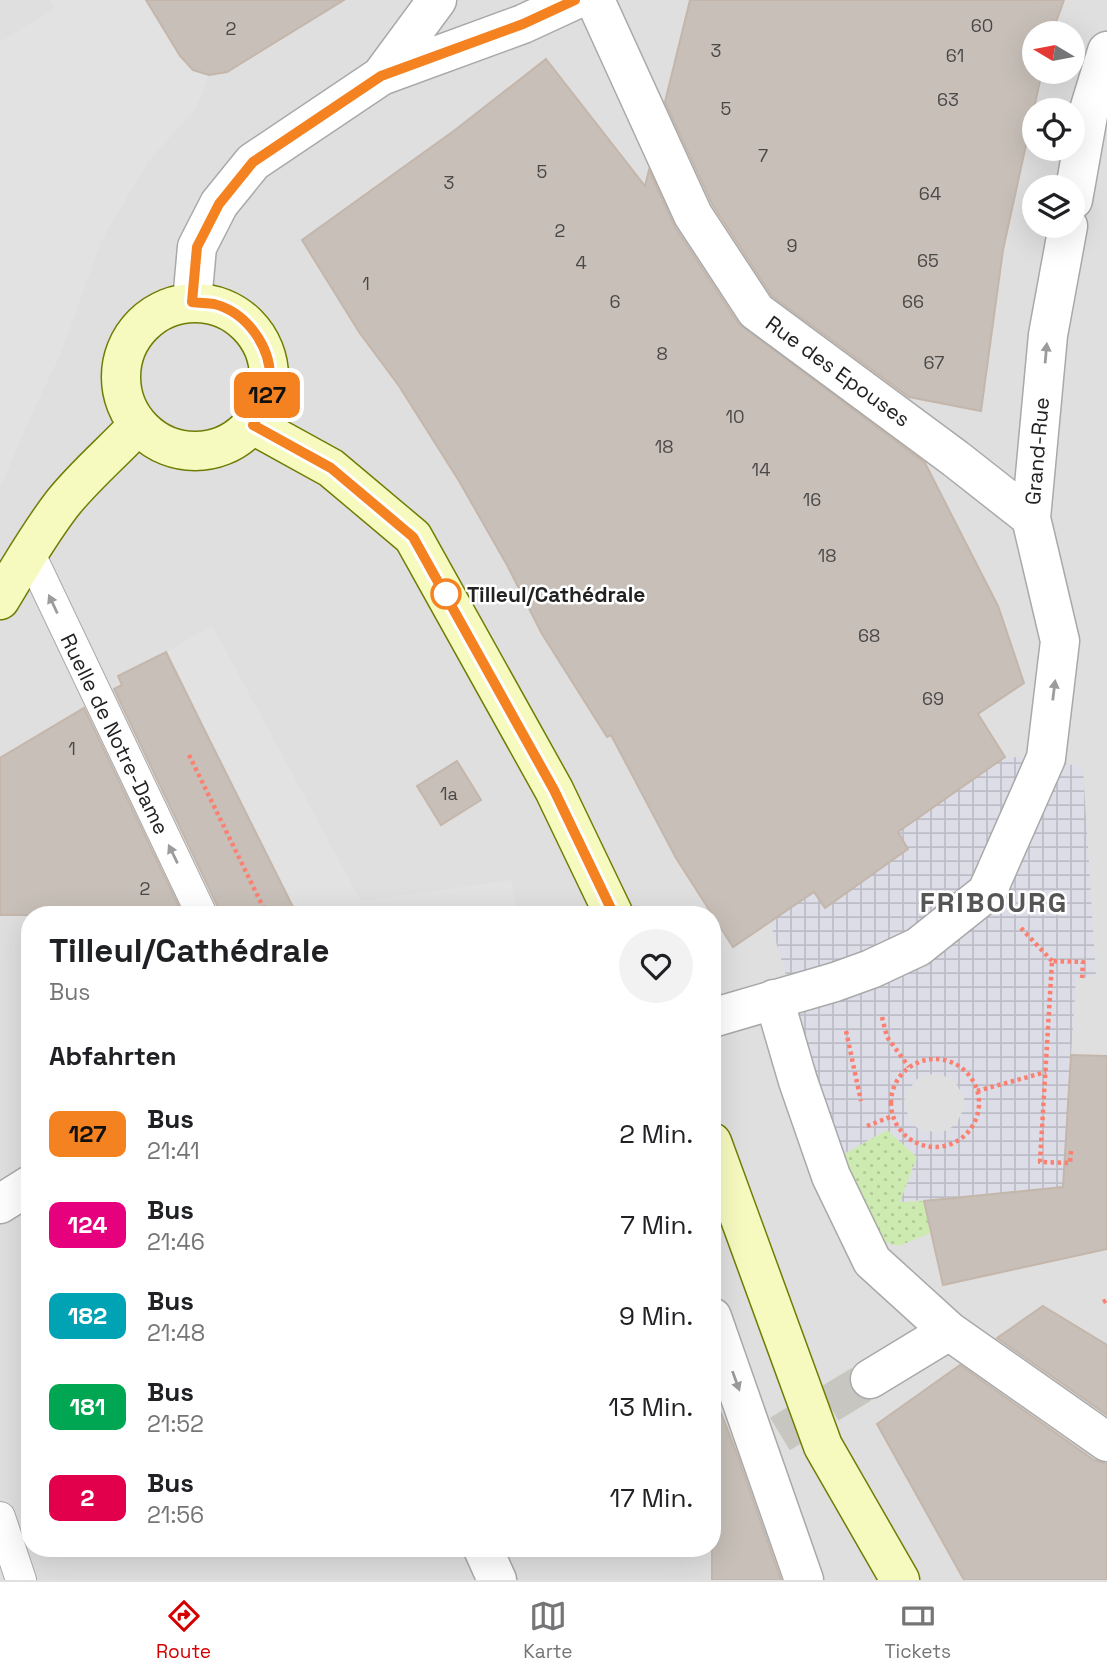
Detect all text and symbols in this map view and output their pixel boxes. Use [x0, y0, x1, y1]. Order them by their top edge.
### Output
house number: 60 [971, 14, 993, 37]
house number: 2 [226, 17, 236, 40]
north arrow [1022, 21, 1085, 84]
map controls [1022, 21, 1085, 238]
house number: 3 [711, 39, 721, 62]
house number: 61 [946, 44, 964, 67]
house number: 63 [937, 88, 959, 111]
house number: 5 [721, 97, 731, 120]
button: locate [1022, 98, 1085, 161]
house number: 7 [758, 144, 768, 167]
house number: 5 [537, 160, 547, 183]
house number: 3 [444, 171, 454, 194]
button: layers [1022, 175, 1085, 238]
house number: 64 [919, 182, 941, 205]
house number: 2 [555, 219, 565, 242]
house number: 9 [786, 234, 798, 257]
house number: 65 [917, 249, 939, 272]
house number: 4 [575, 251, 587, 274]
house number: 1 [362, 272, 370, 295]
house number: 6 [609, 290, 621, 313]
house number: 66 [902, 290, 924, 313]
street label: Rue des Epouses [760, 309, 916, 433]
house number: 8 [656, 342, 668, 365]
one-way arrow [1041, 342, 1052, 364]
house number: 67 [924, 351, 944, 374]
line badge: 127 [227, 372, 307, 418]
text: 127 [248, 379, 286, 410]
street label: Grand-Rue [1019, 396, 1055, 506]
house number: 10 [725, 405, 745, 428]
house number: 18 [655, 435, 673, 458]
house number: 14 [752, 458, 770, 481]
house number: 16 [803, 488, 821, 511]
house number: 18 [818, 544, 836, 567]
marker: Tilleul/Cathédrale [431, 579, 461, 609]
place label: Tilleul/Cathédrale [467, 581, 645, 608]
one-way arrow [48, 594, 59, 614]
house number: 68 [858, 624, 880, 647]
street label: Ruelle de Notre-Dame [55, 629, 175, 839]
one-way arrow [1048, 679, 1059, 701]
house number: 69 [922, 687, 944, 710]
house number: 1 [68, 737, 76, 760]
house number: 1a [440, 782, 458, 805]
one-way arrow [167, 844, 178, 864]
house number: 2 [140, 877, 150, 900]
district label: FRIBOURG [920, 884, 1068, 920]
button: heart [619, 929, 693, 1003]
text: Tilleul/Cathédrale [49, 930, 329, 972]
text: Bus [49, 977, 90, 1007]
text: Abfahrten [49, 1039, 177, 1073]
text: Bus [147, 1102, 194, 1136]
text: 2 Min. [619, 1117, 693, 1151]
text: 127 [68, 1118, 107, 1149]
text: 21:41 [147, 1136, 200, 1166]
text: Bus [147, 1193, 194, 1227]
text: 7 Min. [620, 1208, 693, 1242]
text: 124 [68, 1209, 107, 1240]
text: 21:46 [147, 1227, 205, 1257]
text: Bus [147, 1284, 194, 1318]
text: 9 Min. [619, 1299, 693, 1333]
text: 182 [68, 1300, 107, 1331]
text: 21:48 [147, 1318, 205, 1348]
one-way arrow [731, 1370, 742, 1391]
text: Bus [147, 1375, 194, 1409]
text: 13 Min. [608, 1390, 693, 1424]
text: 181 [69, 1391, 106, 1422]
text: 21:52 [147, 1409, 204, 1439]
text: Bus [147, 1466, 194, 1500]
text: 17 Min. [609, 1481, 693, 1515]
text: 2 [80, 1482, 95, 1513]
text: 21:56 [147, 1500, 204, 1530]
tab: Route [156, 1597, 211, 1664]
tab: Karte [523, 1597, 572, 1664]
tab: Tickets [885, 1597, 951, 1664]

